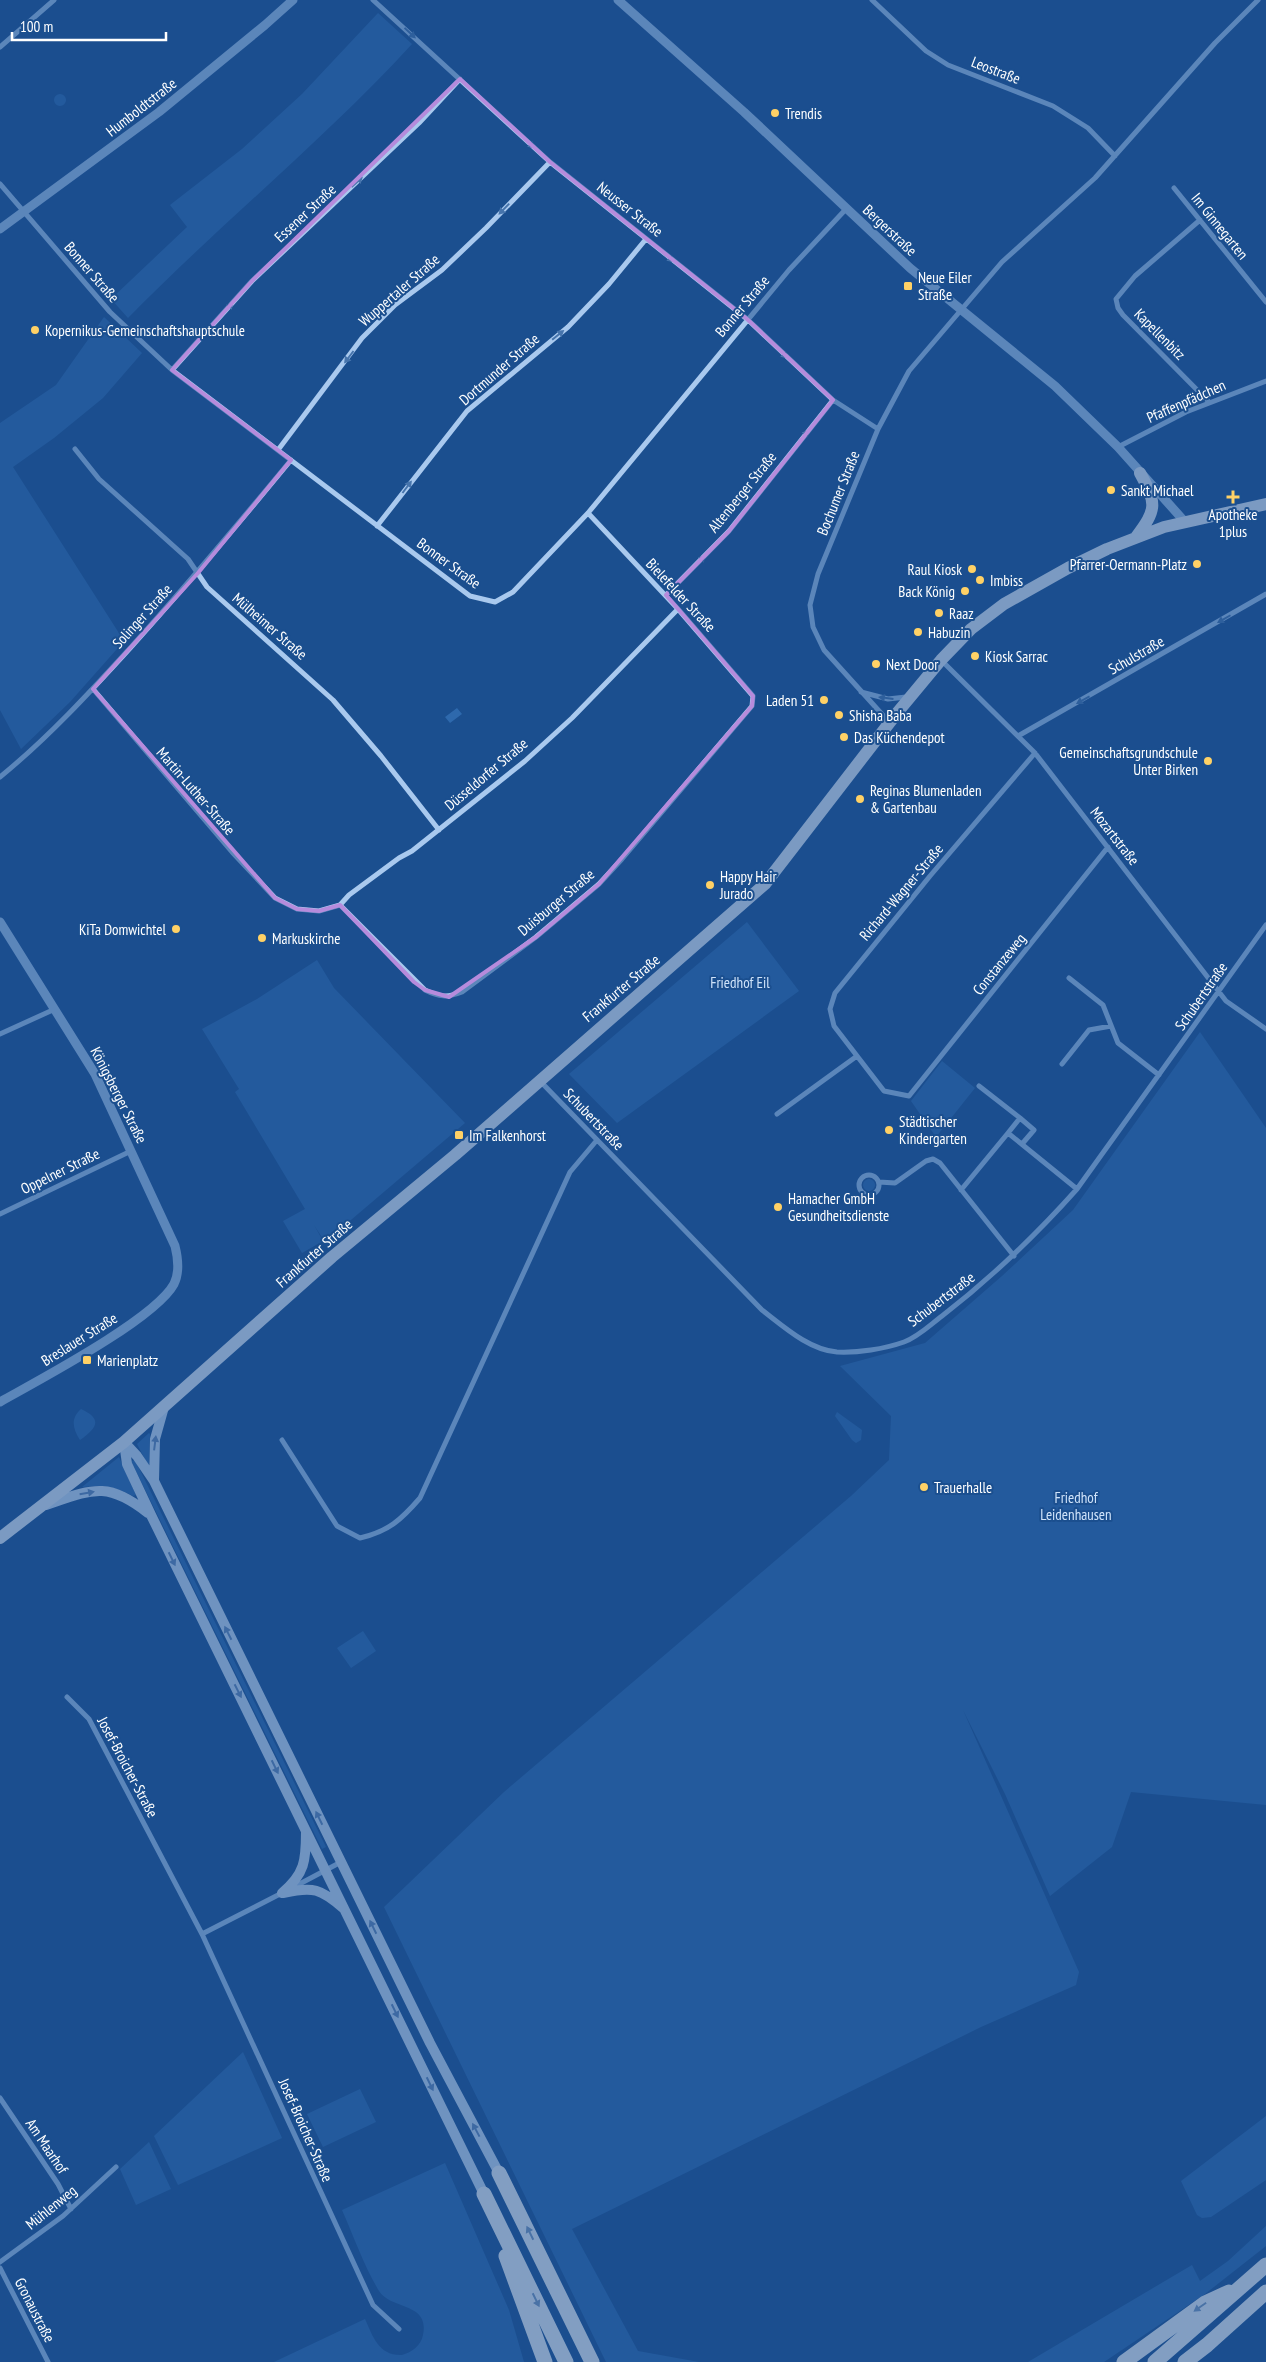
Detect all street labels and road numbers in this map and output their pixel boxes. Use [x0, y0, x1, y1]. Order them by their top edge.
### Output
street label: Leostraße [969, 52, 1023, 88]
street label: Humboldtstraße [102, 74, 180, 140]
street label: Neusser Straße [593, 177, 667, 241]
street label: Essener Straße [270, 180, 340, 246]
street label: Im Ginnegarten [1187, 189, 1253, 263]
street label: Bergerstraße [859, 200, 921, 260]
street label: Bonner Straße [60, 238, 124, 306]
street label: Wuppertaler Straße [355, 250, 443, 330]
street label: Bonner Straße [711, 271, 773, 341]
street label: Kapellenbitz [1130, 304, 1190, 364]
street label: Dortmunder Straße [455, 329, 543, 409]
street label: Pfaffenpfädchen [1144, 375, 1228, 427]
street label: Altenberger Straße [704, 448, 780, 536]
street label: Bochumer Straße [812, 448, 864, 538]
street label: Bonner Straße [413, 533, 485, 593]
street label: Bielefelder Straße [642, 554, 720, 636]
street label: Solinger Straße [108, 580, 176, 652]
street label: Mülheimer Straße [229, 588, 311, 664]
street label: Schulstraße [1105, 631, 1167, 679]
street label: Düsseldorfer Straße [441, 734, 531, 814]
street label: Martin-Luther-Straße [153, 743, 239, 839]
street label: Mozartstraße [1086, 803, 1144, 869]
street label: Richard-Wagner-Straße [855, 840, 947, 944]
street label: Duisburger Straße [514, 865, 598, 939]
street label: Constanzeweg [968, 929, 1030, 999]
street label: Frankfurter Straße [578, 950, 664, 1026]
street label: Schubertstraße [1171, 958, 1231, 1034]
street label: Königsberger Straße [87, 1044, 151, 1146]
street label: Schubertstraße [560, 1084, 628, 1154]
street label: Oppelner Straße [18, 1144, 102, 1198]
street label: Frankfurter Straße [272, 1215, 356, 1291]
street label: Schubertstraße [904, 1268, 978, 1330]
street label: Breslauer Straße [37, 1308, 121, 1370]
street label: Josef-Broicher-Straße [93, 1713, 163, 1821]
street label: Josef-Broicher-Straße [274, 2074, 337, 2185]
street label: Am Maarhof [22, 2115, 73, 2178]
street label: Mühlenweg [22, 2181, 80, 2233]
street label: Gronaustraße [11, 2275, 59, 2345]

